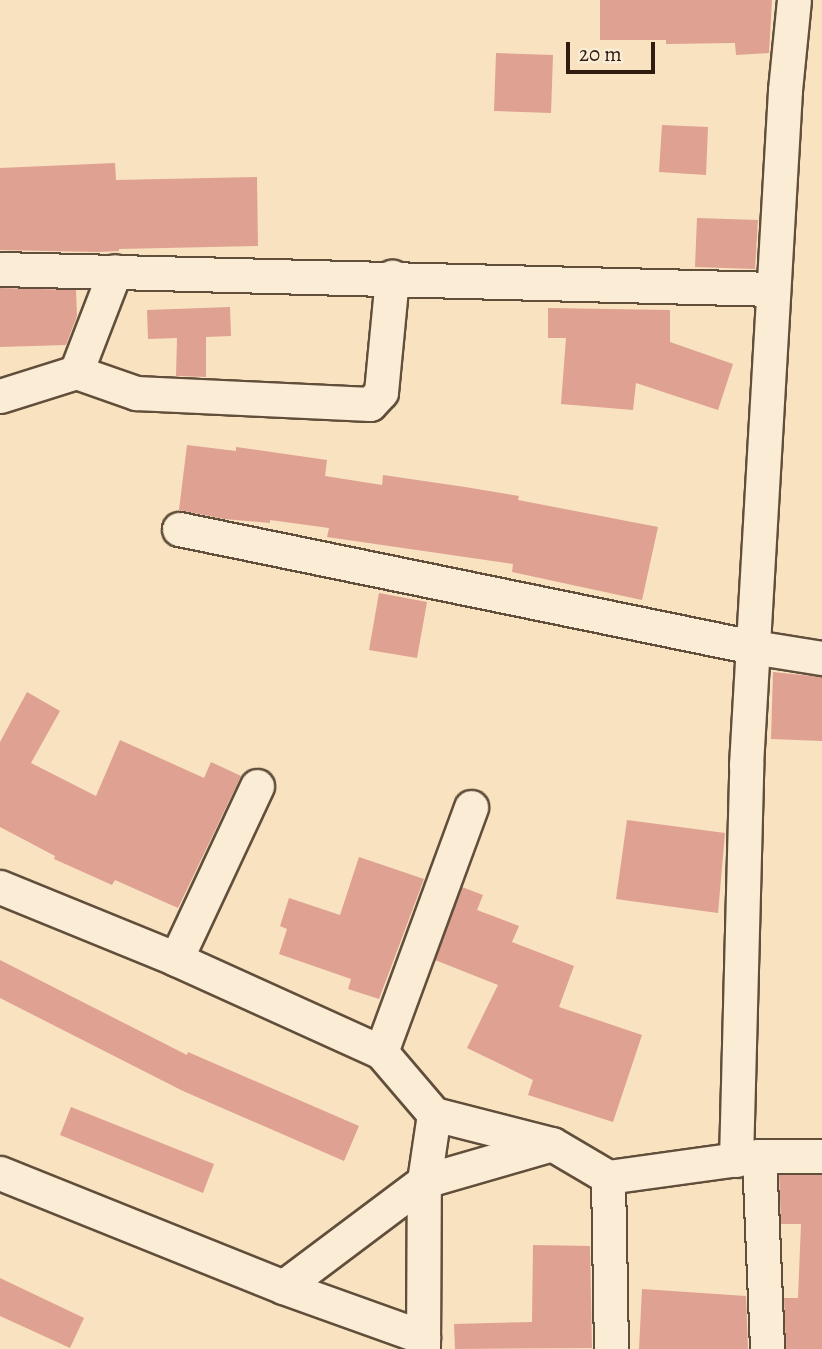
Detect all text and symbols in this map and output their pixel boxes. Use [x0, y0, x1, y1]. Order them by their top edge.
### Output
scale bar [570, 28, 659, 72]
text: 20 m [579, 40, 622, 68]

